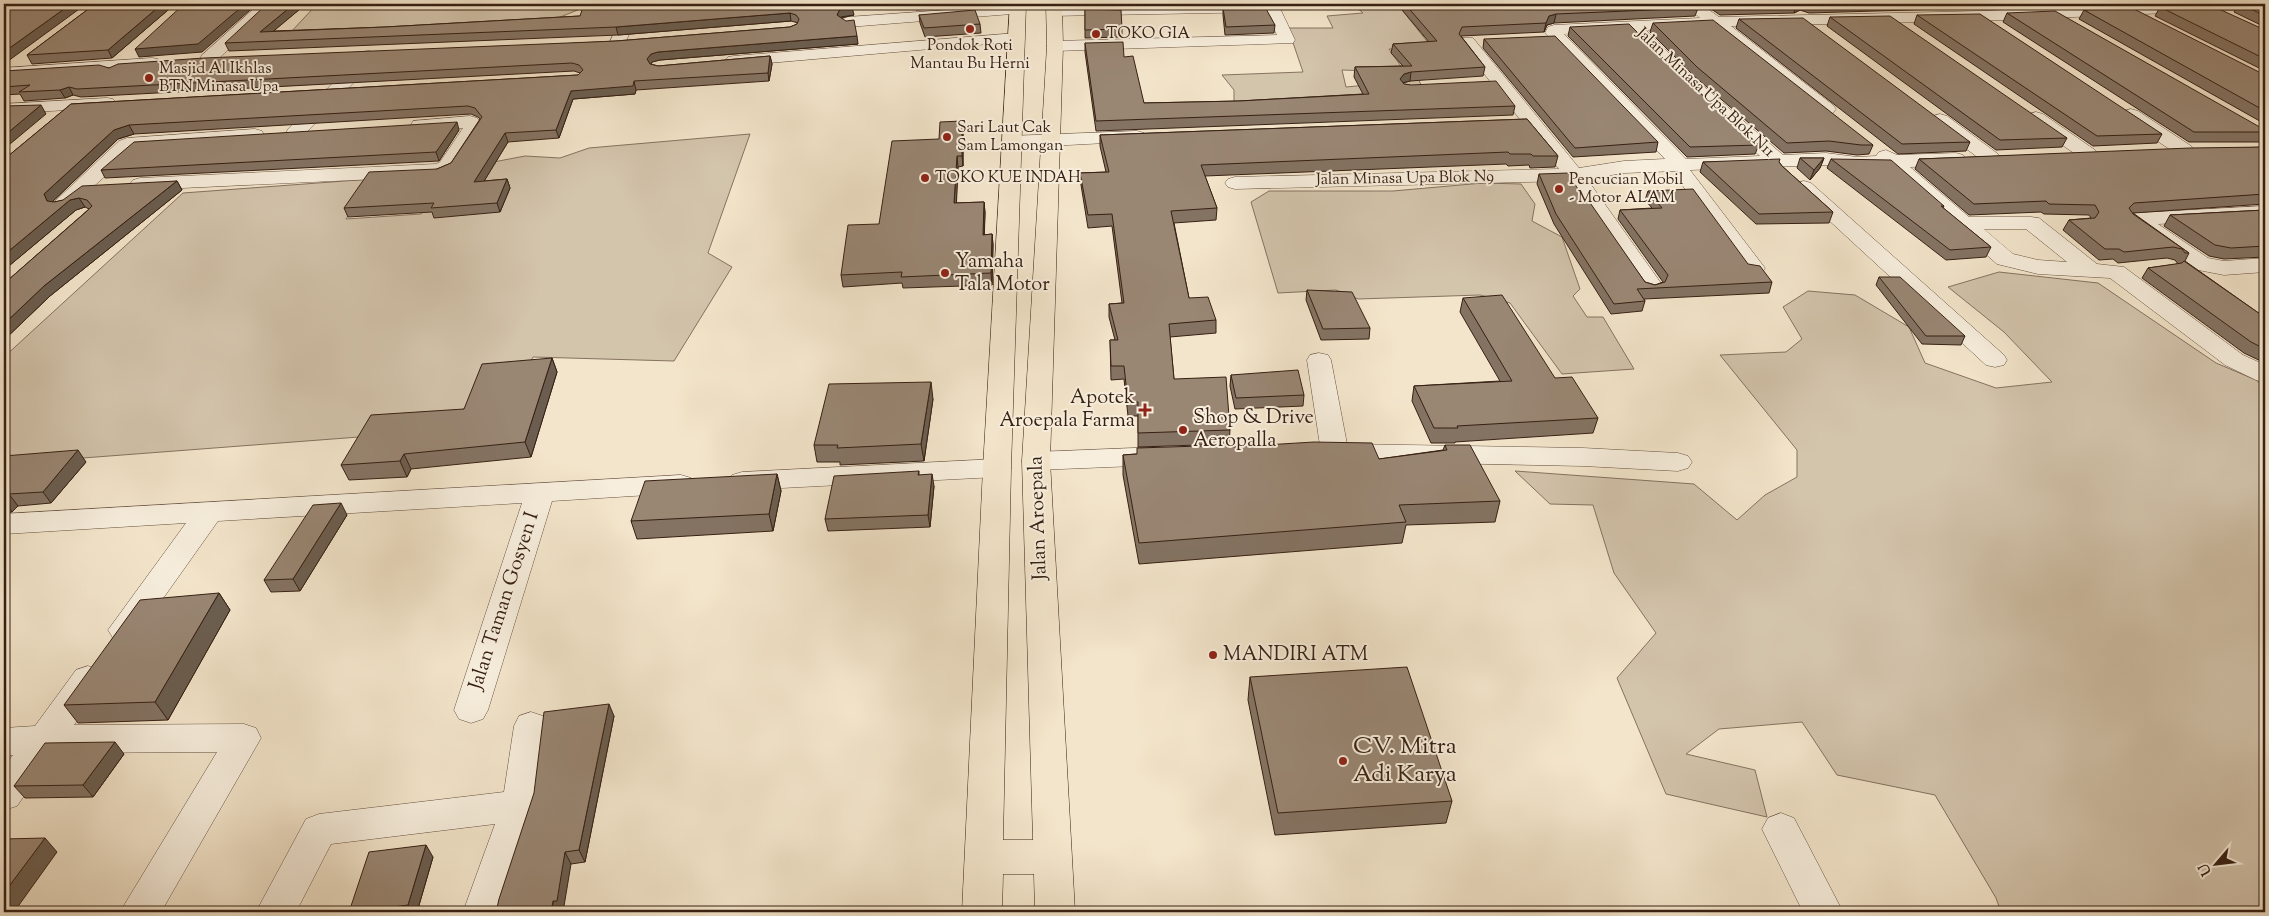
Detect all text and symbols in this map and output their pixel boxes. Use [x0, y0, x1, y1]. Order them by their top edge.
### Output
street label: Jalan Minasa Upa Blok N11 [1630, 22, 1780, 164]
marker: Pondok Roti Mantau Bu Herni [964, 23, 976, 35]
place label: TOKO GIA [1106, 23, 1190, 46]
marker: TOKO GIA [1090, 28, 1102, 40]
place label: Pondok Roti Mantau Bu Herni [910, 35, 1030, 76]
place label: Masjid Al Ikhlas BTN Minasa Upa [159, 58, 279, 99]
marker: Masjid Al Ikhlas BTN Minasa Upa [143, 72, 155, 84]
place label: Sari Laut Cak Sam Lamongan [957, 117, 1064, 158]
marker: Sari Laut Cak Sam Lamongan [941, 131, 953, 143]
street label: Jalan Minasa Upa Blok N9 [1315, 166, 1494, 192]
place label: TOKO KUE INDAH [935, 167, 1081, 190]
place label: Pencucian Mobil - Motor ALAM [1569, 169, 1684, 210]
marker: TOKO KUE INDAH [919, 172, 931, 184]
marker: Pencucian Mobil - Motor ALAM [1553, 183, 1565, 195]
place label: Yamaha Tala Motor [955, 248, 1050, 300]
marker: Yamaha Tala Motor [939, 267, 951, 279]
place label: Apotek Aroepala Farma [999, 384, 1135, 436]
marker: Apotek Aroepala Farma [1139, 404, 1151, 416]
place label: Shop & Drive Aeropalla [1193, 404, 1314, 456]
marker: Shop & Drive Aeropalla [1177, 424, 1189, 436]
street label: Jalan Aroepala [1022, 455, 1056, 582]
street label: Jalan Taman Gosyen I [462, 508, 548, 695]
place label: MANDIRI ATM [1223, 641, 1368, 670]
marker: MANDIRI ATM [1207, 649, 1219, 661]
place label: CV. Mitra Adi Karya [1353, 730, 1457, 792]
marker: CV. Mitra Adi Karya [1337, 755, 1349, 767]
north arrow [2192, 838, 2242, 888]
text: U [2195, 859, 2218, 879]

